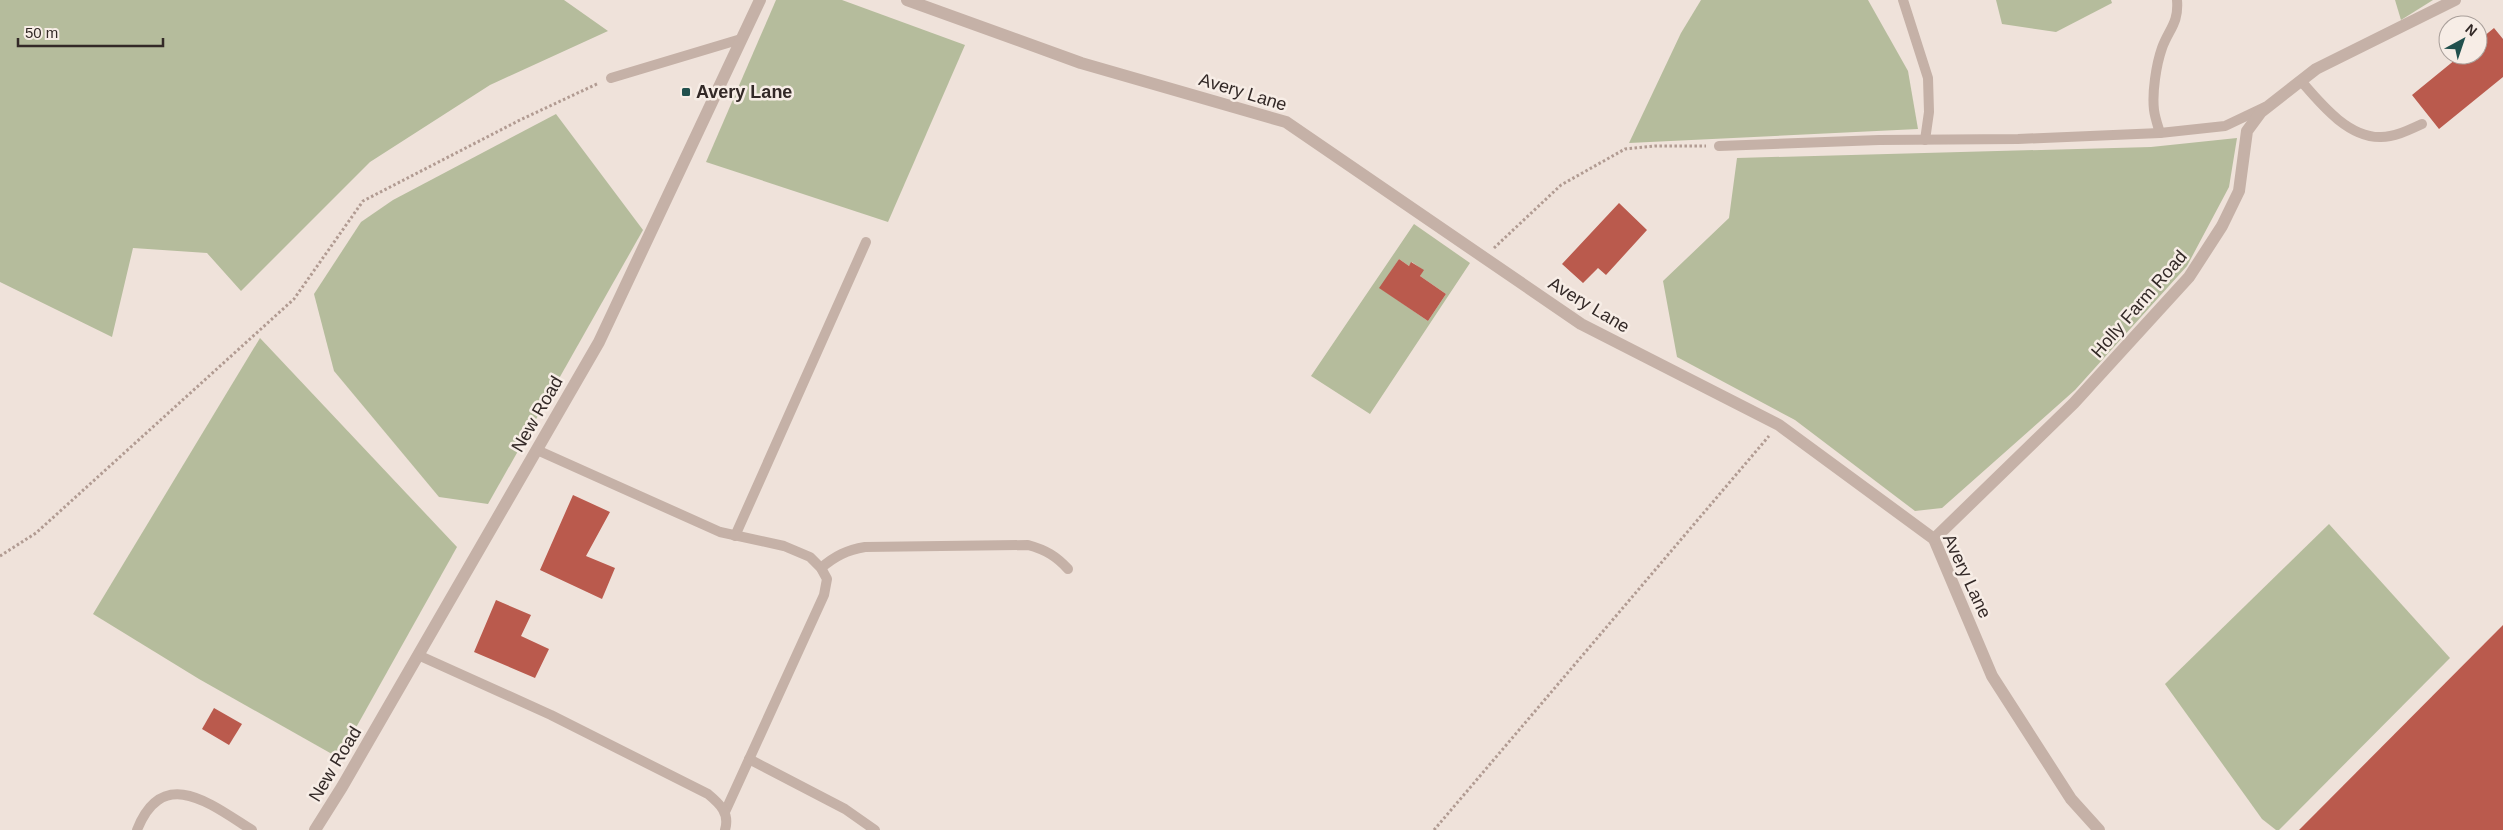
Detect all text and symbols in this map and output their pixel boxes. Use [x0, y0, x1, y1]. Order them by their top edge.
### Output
scale bar [18, 15, 162, 47]
north arrow [2438, 15, 2488, 65]
text: N [2462, 21, 2480, 39]
text: 50 m [25, 24, 58, 41]
street label: Avery Lane [1197, 69, 1289, 115]
place label: Avery Lane [696, 82, 792, 102]
marker: Avery Lane [680, 86, 692, 98]
street label: Holly Farm Road [2087, 246, 2191, 362]
street label: Avery Lane [1545, 273, 1633, 337]
street label: New Road [507, 373, 567, 455]
street label: Avery Lane [1939, 531, 1995, 621]
street label: New Road [305, 723, 365, 805]

